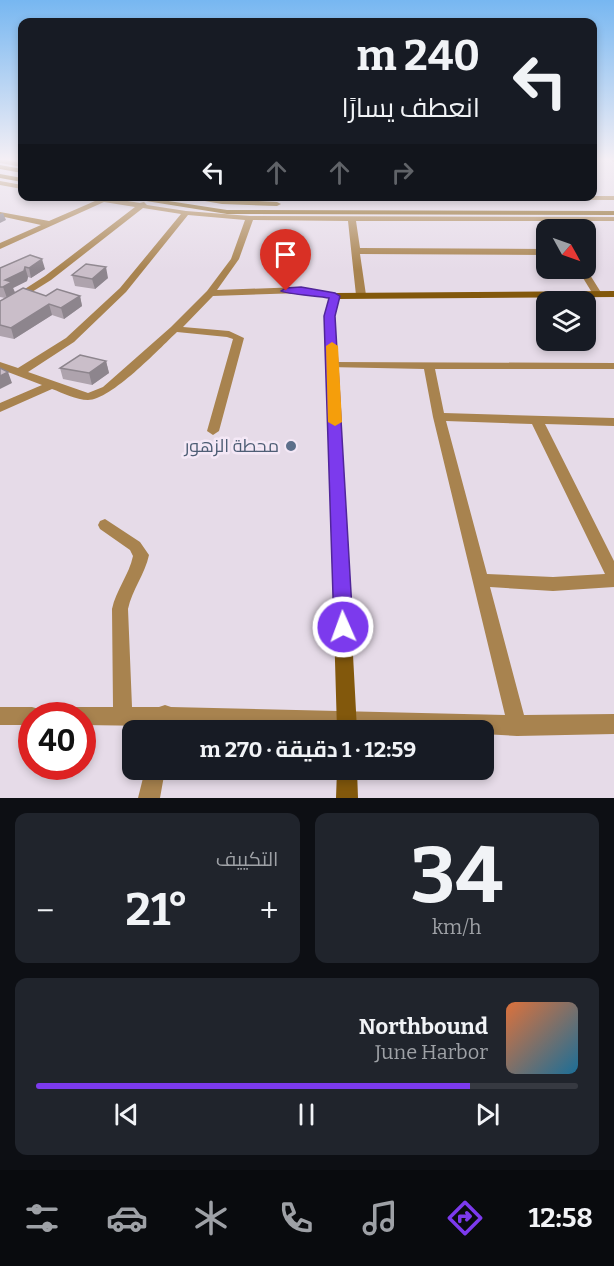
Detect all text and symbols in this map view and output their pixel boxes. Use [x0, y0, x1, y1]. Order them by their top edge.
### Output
text: 240 m [356, 31, 480, 81]
icon: left [501, 42, 579, 120]
text: انعطف يسارًا [341, 92, 480, 124]
icon: left [197, 156, 230, 189]
icon: ahead [260, 156, 293, 189]
icon: ahead [323, 156, 356, 189]
icon: right [386, 156, 419, 189]
north arrow [536, 219, 596, 279]
map controls [536, 219, 596, 351]
pin [260, 229, 311, 291]
icon: arrive [269, 238, 302, 271]
button: layers [536, 291, 596, 351]
place label: محطة الزهور [183, 435, 279, 457]
marker: محطة الزهور [284, 439, 298, 453]
position arrow [311, 595, 375, 659]
speed limit sign: 40 [18, 702, 96, 780]
text: 12:59 · 1 دقيقة · 270 m [200, 736, 416, 763]
text: 34 [411, 829, 503, 923]
text: التكييف [216, 847, 279, 871]
text: 21° [126, 883, 188, 937]
text: − [36, 891, 54, 931]
text: + [260, 891, 279, 931]
text: km/h [432, 915, 482, 939]
text: Northbound [359, 1013, 488, 1040]
text: June Harbor [375, 1040, 488, 1064]
icon: previous [110, 1098, 143, 1131]
icon: pause [290, 1098, 323, 1131]
icon: next [471, 1098, 504, 1131]
icon: filters [21, 1197, 63, 1239]
icon: car [106, 1197, 148, 1239]
icon: climate [190, 1197, 232, 1239]
icon: phone [275, 1197, 317, 1239]
icon: music [359, 1197, 401, 1239]
icon: directions [444, 1197, 486, 1239]
text: 12:58 [529, 1202, 593, 1234]

